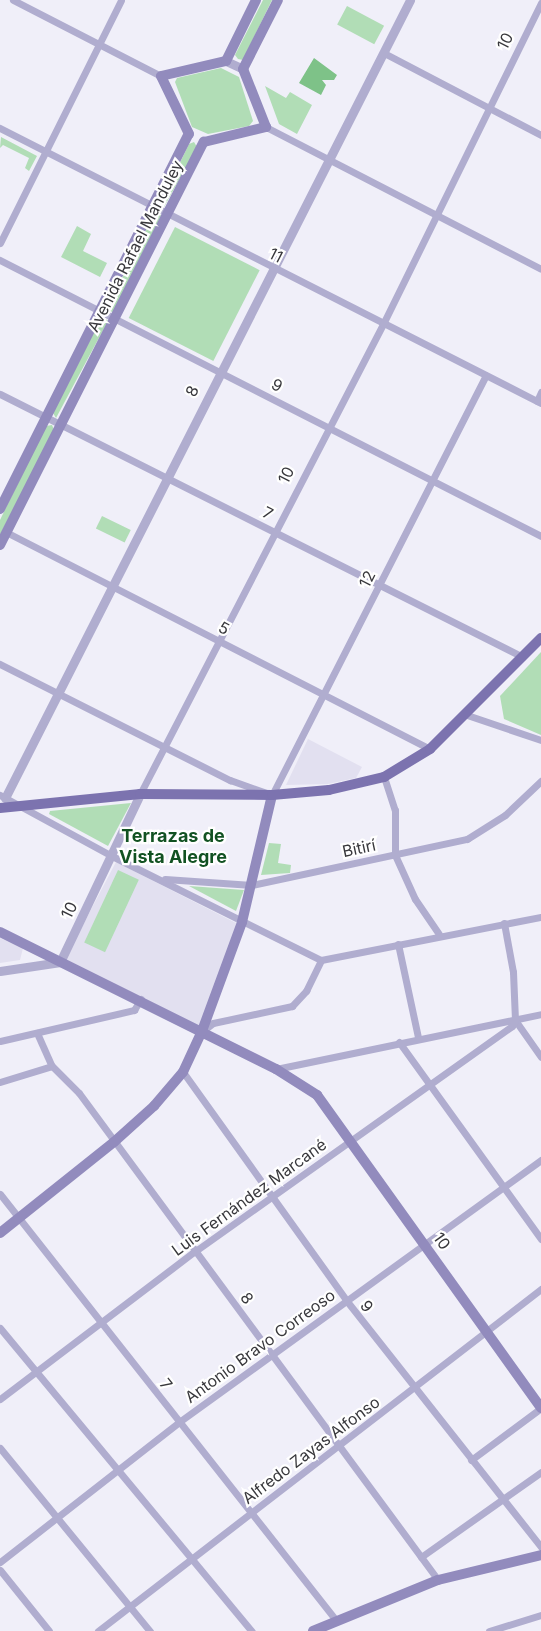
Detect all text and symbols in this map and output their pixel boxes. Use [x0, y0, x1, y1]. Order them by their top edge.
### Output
street label: 10 [493, 29, 517, 53]
street label: Avenida Rafael Manduley [83, 157, 187, 335]
street label: 11 [266, 243, 286, 267]
street label: 9 [268, 374, 286, 396]
street label: 8 [181, 382, 203, 400]
street label: 10 [274, 463, 298, 487]
street label: 7 [260, 502, 276, 524]
street label: 12 [355, 567, 379, 591]
street label: 5 [215, 617, 233, 639]
district label: Terrazas de Vista Alegre [119, 826, 227, 868]
street label: Bitirí [341, 835, 377, 861]
street label: 10 [57, 898, 81, 922]
street label: Luis Fernández Marcané [168, 1135, 330, 1259]
street label: 10 [429, 1229, 455, 1253]
street label: Antonio Bravo Correoso [181, 1285, 339, 1407]
street label: 8 [236, 1288, 258, 1308]
street label: 9 [356, 1296, 378, 1316]
street label: 7 [156, 1375, 176, 1393]
street label: Alfredo Zayas Alfonso [239, 1392, 383, 1508]

